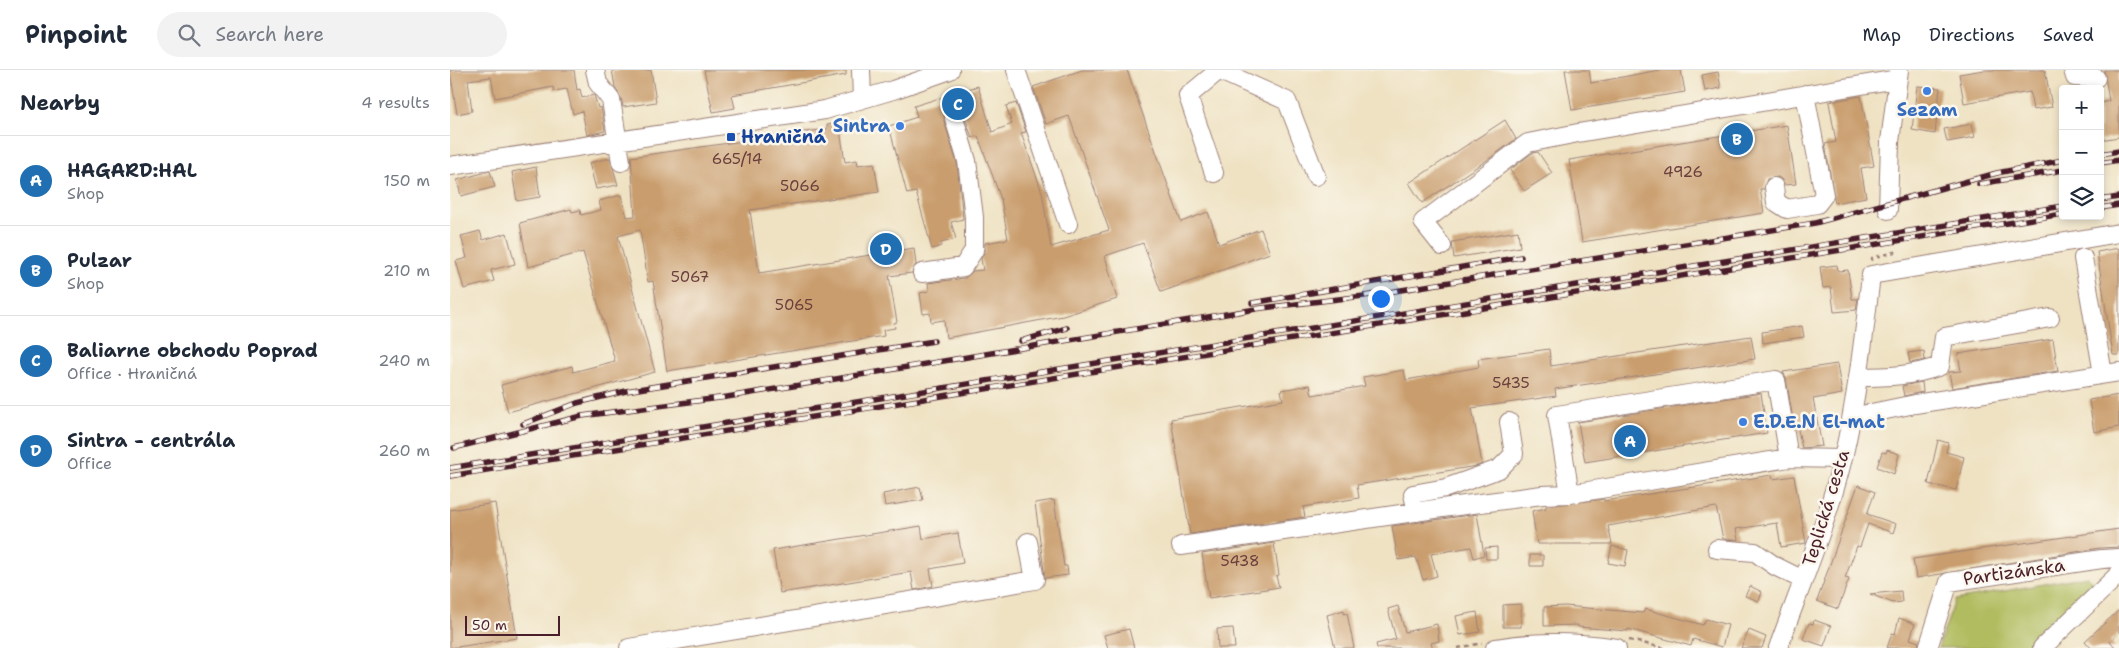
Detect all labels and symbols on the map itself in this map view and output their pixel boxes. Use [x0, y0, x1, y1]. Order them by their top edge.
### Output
pin: C [942, 85, 974, 123]
marker: Sezam [1921, 85, 1933, 97]
place label: Sezam [1897, 98, 1958, 122]
place label: Sintra [833, 114, 891, 138]
marker: Sintra [894, 120, 906, 132]
pin: B [1721, 120, 1753, 158]
place label: Hraničná [741, 125, 827, 149]
marker: Hraničná [725, 131, 737, 143]
house number: 665/14 [712, 149, 762, 169]
house number: 4926 [1663, 162, 1703, 182]
house number: 5066 [780, 176, 820, 196]
pin: D [870, 230, 902, 268]
house number: 5067 [671, 267, 709, 287]
your location [1368, 286, 1394, 312]
house number: 5065 [775, 295, 813, 315]
house number: 5435 [1492, 373, 1530, 393]
place label: E.D.E.N El-mat [1753, 410, 1885, 434]
marker: E.D.E.N El-mat [1737, 416, 1749, 428]
pin: A [1614, 422, 1646, 460]
street label: Teplická cesta [1797, 447, 1855, 569]
house number: 5438 [1221, 551, 1259, 571]
street label: Partizánska [1962, 553, 2066, 591]
scale bar [465, 613, 560, 636]

